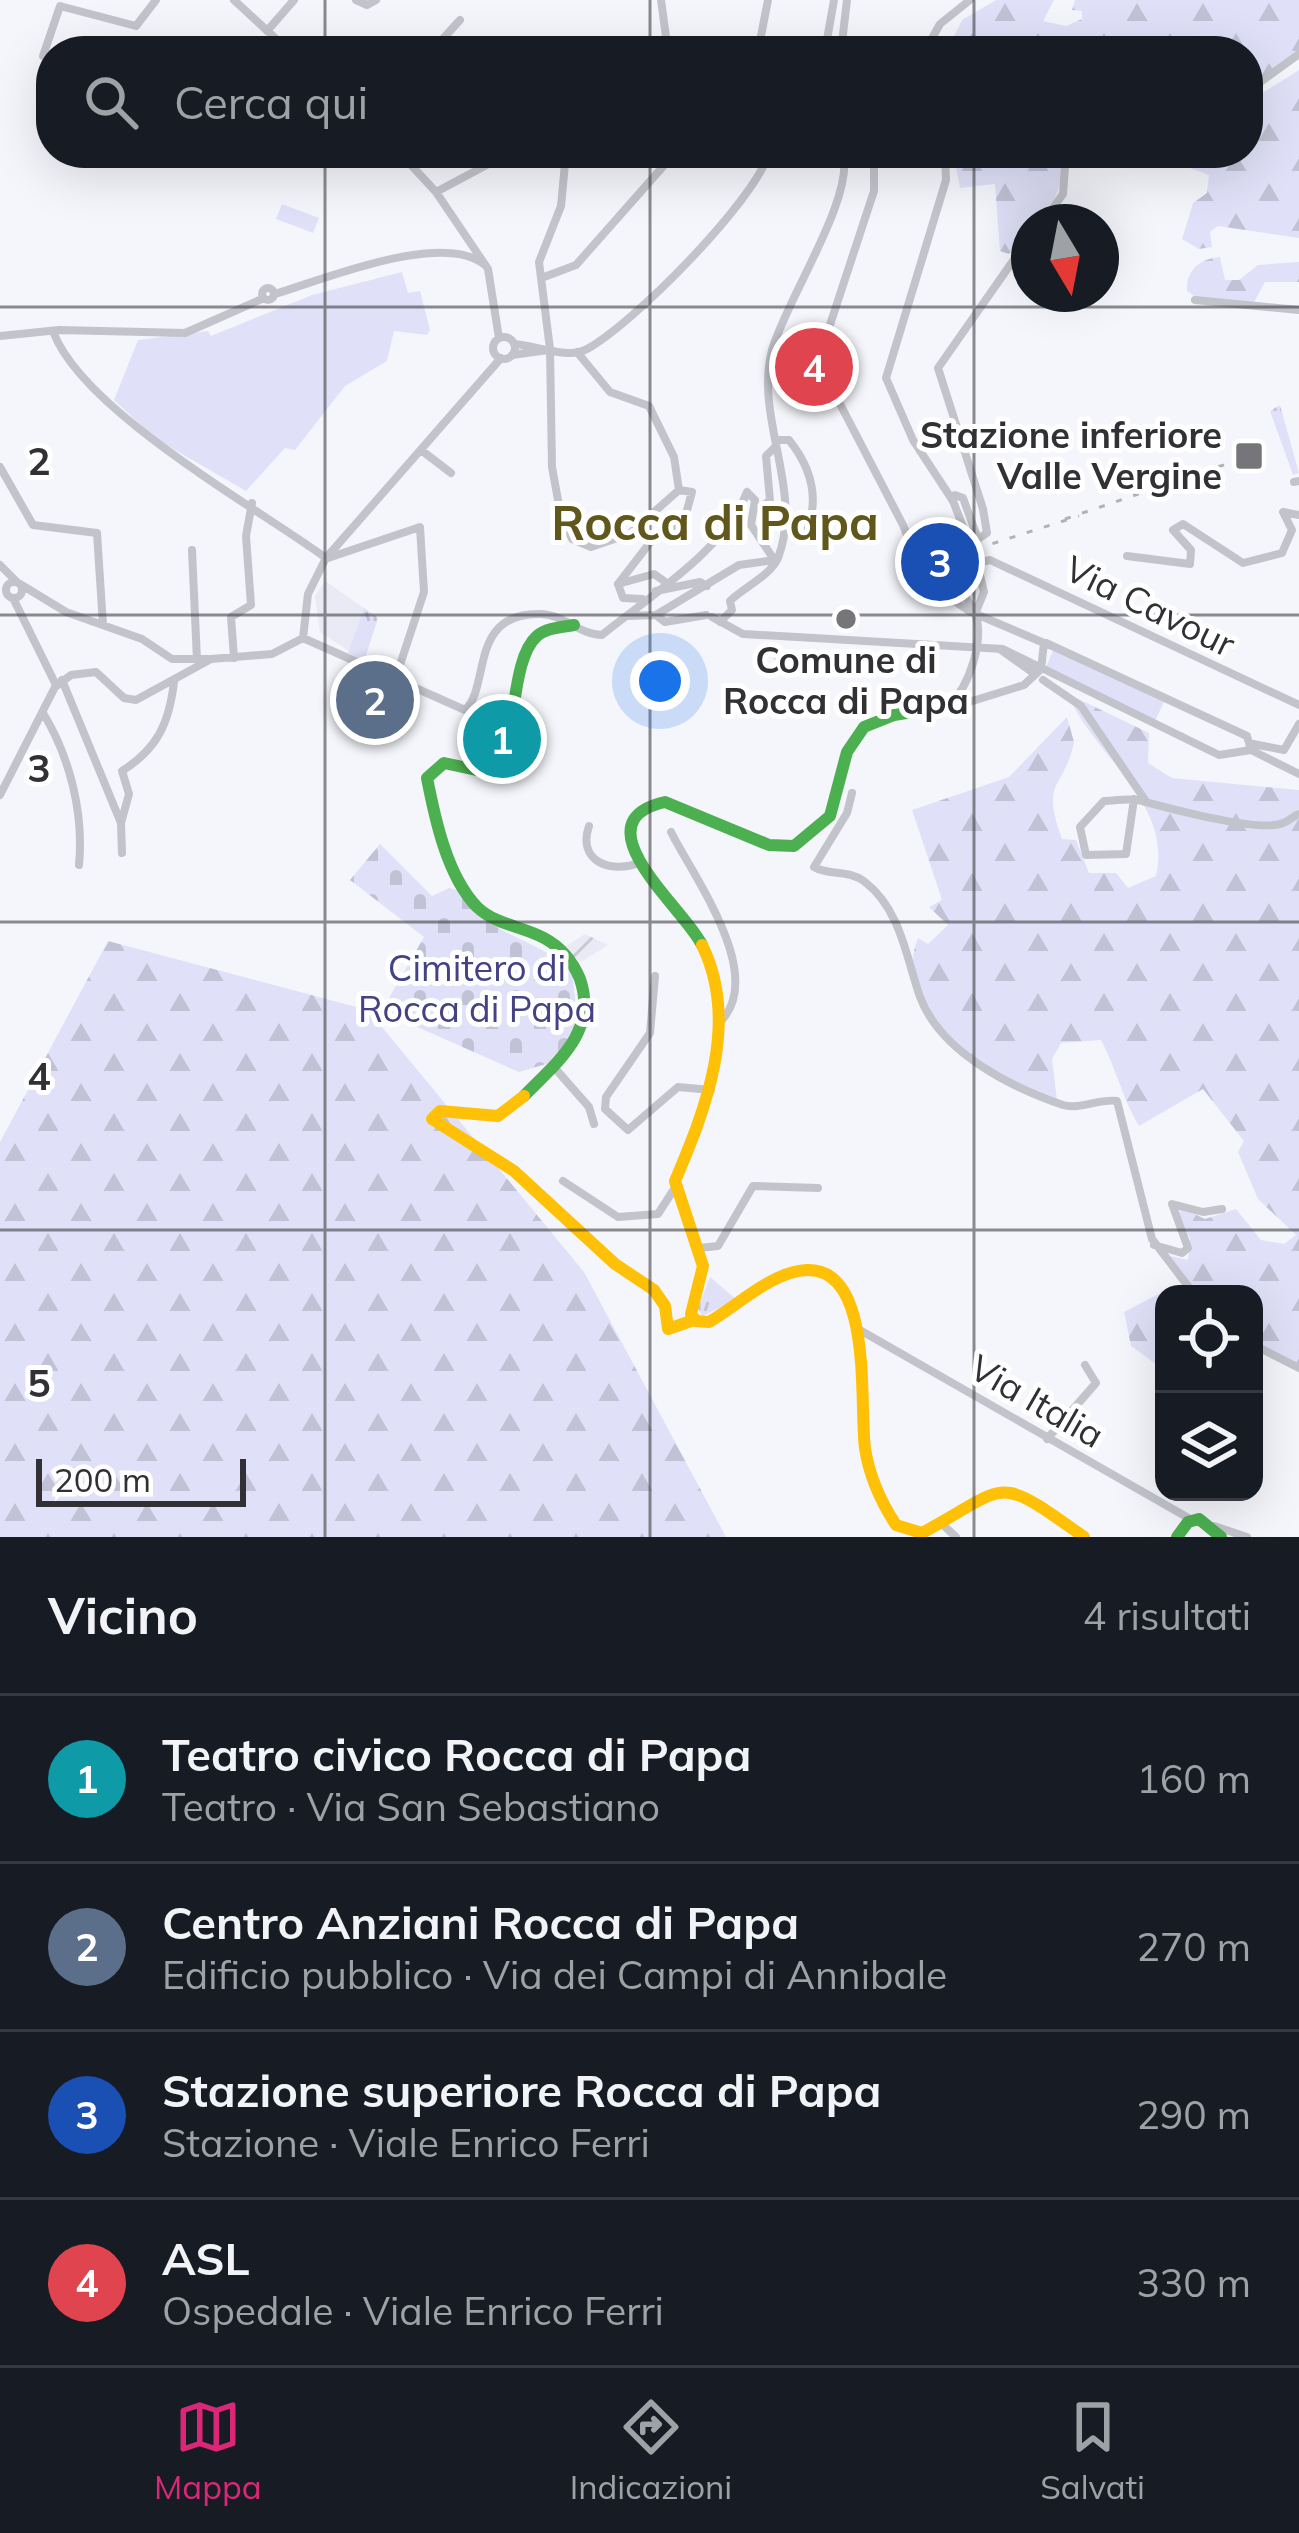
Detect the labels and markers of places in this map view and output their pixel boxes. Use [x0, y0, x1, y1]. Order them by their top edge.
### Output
pin: 4 [775, 322, 853, 412]
place label: Stazione inferiore Valle Vergine [920, 412, 1222, 498]
marker: Stazione inferiore Valle Vergine [1233, 440, 1265, 472]
pin: 3 [901, 517, 979, 607]
marker: Comune di Rocca di Papa [833, 606, 859, 632]
place label: Comune di Rocca di Papa [723, 637, 969, 723]
pin: 2 [336, 655, 414, 745]
pin: 1 [463, 694, 541, 784]

